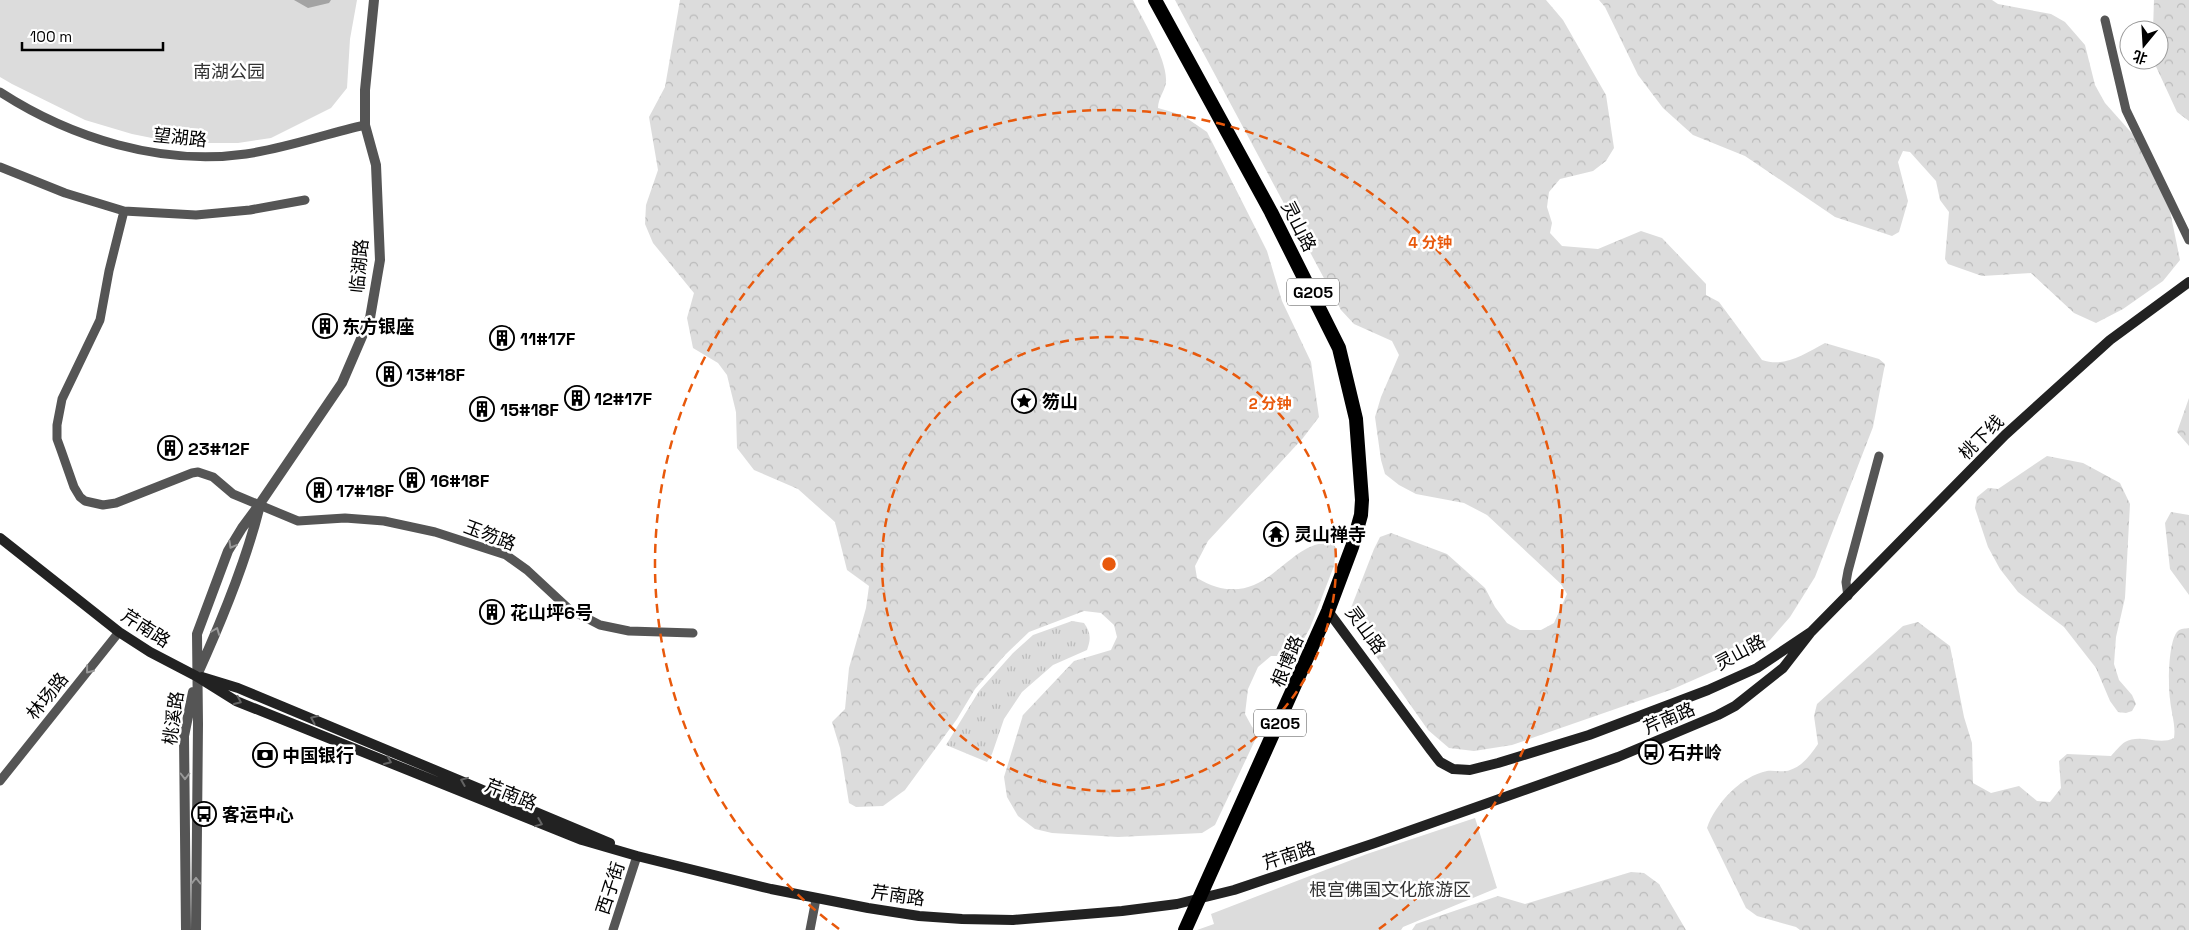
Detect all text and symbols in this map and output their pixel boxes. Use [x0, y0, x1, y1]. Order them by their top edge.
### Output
scale bar [22, 20, 164, 52]
north arrow [2119, 20, 2169, 70]
text: 100 m [30, 27, 72, 46]
text: 北 [2131, 47, 2149, 68]
park label: 南湖公园 [193, 60, 265, 83]
street label: 望湖路 [152, 123, 208, 151]
street label: 灵山路 [1276, 197, 1322, 255]
text: 4 分钟 [1408, 233, 1452, 252]
street label: 临湖路 [345, 238, 373, 294]
road number: G205 [1287, 278, 1339, 306]
building icon: 东方银座 [312, 313, 338, 339]
place label: 东方银座 [342, 315, 414, 338]
building icon: 11#17F [489, 325, 515, 351]
place label: 11#17F [520, 327, 576, 350]
building icon: 13#18F [376, 361, 402, 387]
place label: 13#18F [406, 363, 465, 386]
building icon: 12#17F [564, 385, 590, 411]
place label: 12#17F [594, 387, 652, 410]
place icon: 笏山 [1011, 388, 1037, 414]
place label: 笏山 [1042, 390, 1078, 413]
text: 2 分钟 [1249, 394, 1291, 413]
building icon: 15#18F [469, 396, 495, 422]
place label: 15#18F [500, 398, 559, 421]
street label: 桃下线 [1954, 410, 2008, 464]
building icon: 23#12F [157, 435, 183, 461]
place label: 23#12F [188, 437, 250, 460]
building icon: 16#18F [399, 467, 425, 493]
place label: 16#18F [430, 469, 490, 492]
building icon: 17#18F [306, 477, 332, 503]
place label: 17#18F [336, 479, 394, 502]
street label: 玉笏路 [461, 515, 519, 555]
temple icon: 灵山禅寺 [1263, 521, 1289, 547]
place label: 灵山禅寺 [1294, 523, 1366, 546]
one-way arrow [228, 540, 238, 549]
centre of rings [1100, 555, 1118, 573]
building icon: 花山坪6号 [479, 599, 505, 625]
place label: 花山坪6号 [510, 601, 593, 624]
street label: 灵山路 [1341, 601, 1391, 659]
street label: 芹南路 [117, 604, 175, 652]
one-way arrow [210, 627, 220, 636]
street label: 灵山路 [1711, 629, 1769, 675]
street label: 根博路 [1266, 632, 1308, 690]
one-way arrow [85, 664, 94, 673]
street label: 林场路 [21, 668, 73, 724]
street label: 桃溪路 [158, 690, 188, 746]
one-way arrow [232, 695, 241, 705]
street label: 芹南路 [1640, 697, 1698, 739]
road number: G205 [1254, 710, 1306, 736]
one-way arrow [310, 715, 319, 725]
bus stop icon: 石井岭 [1638, 739, 1664, 765]
place label: 石井岭 [1668, 741, 1722, 764]
bank icon: 中国银行 [252, 742, 278, 768]
place label: 中国银行 [282, 744, 354, 767]
one-way arrow [384, 756, 392, 766]
one-way arrow [180, 772, 190, 780]
street label: 芹南路 [482, 773, 540, 815]
one-way arrow [460, 777, 469, 788]
bus stop icon: 客运中心 [191, 801, 217, 827]
place label: 客运中心 [222, 803, 294, 826]
one-way arrow [534, 816, 543, 827]
street label: 芹南路 [1260, 836, 1318, 874]
street label: 西子街 [591, 859, 629, 917]
one-way arrow [191, 877, 201, 885]
park label: 根宫佛国文化旅游区 [1309, 878, 1471, 901]
street label: 芹南路 [870, 880, 926, 910]

